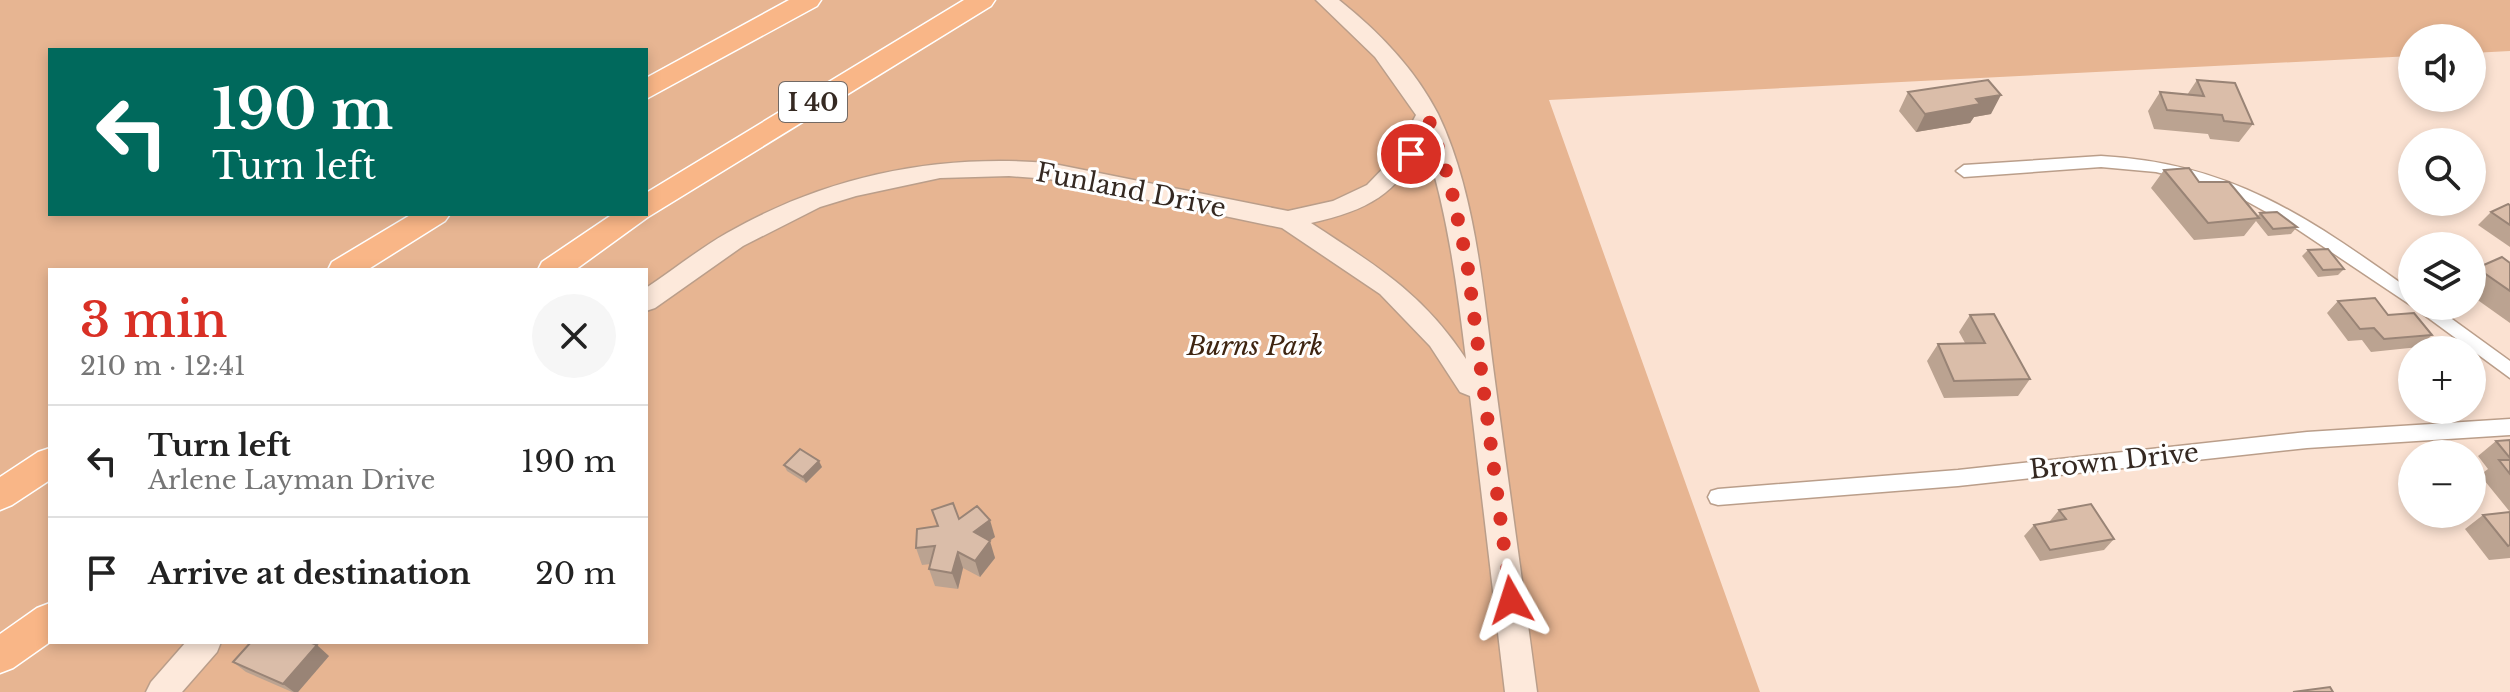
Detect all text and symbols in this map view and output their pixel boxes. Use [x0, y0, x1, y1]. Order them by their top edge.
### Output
map controls [2398, 24, 2486, 528]
button: sound [2398, 24, 2486, 112]
text: 190 m [212, 75, 393, 144]
icon: left [80, 80, 184, 184]
road number: I 40 [779, 82, 847, 122]
pin [1377, 120, 1445, 188]
button: search [2398, 128, 2486, 216]
icon: arrive [1389, 132, 1433, 176]
text: Turn left [212, 144, 376, 189]
street label: Funland Drive [1033, 156, 1229, 224]
button: layers [2398, 232, 2486, 320]
text: 3 min [80, 290, 227, 350]
button: close [532, 294, 616, 378]
park label: Burns Park [1186, 330, 1323, 362]
button: + [2398, 336, 2486, 424]
text: 210 m · 12:41 [80, 350, 246, 382]
text: Turn left [148, 427, 291, 464]
street label: Brown Drive [2028, 436, 2200, 486]
icon: left [80, 439, 124, 483]
button: − [2398, 440, 2486, 528]
text: 190 m [521, 443, 616, 480]
text: Arlene Layman Drive [148, 464, 435, 496]
icon: arrive [80, 551, 124, 595]
text: Arrive at destination [148, 555, 471, 592]
text: 20 m [535, 555, 616, 592]
position arrow [1469, 558, 1553, 642]

